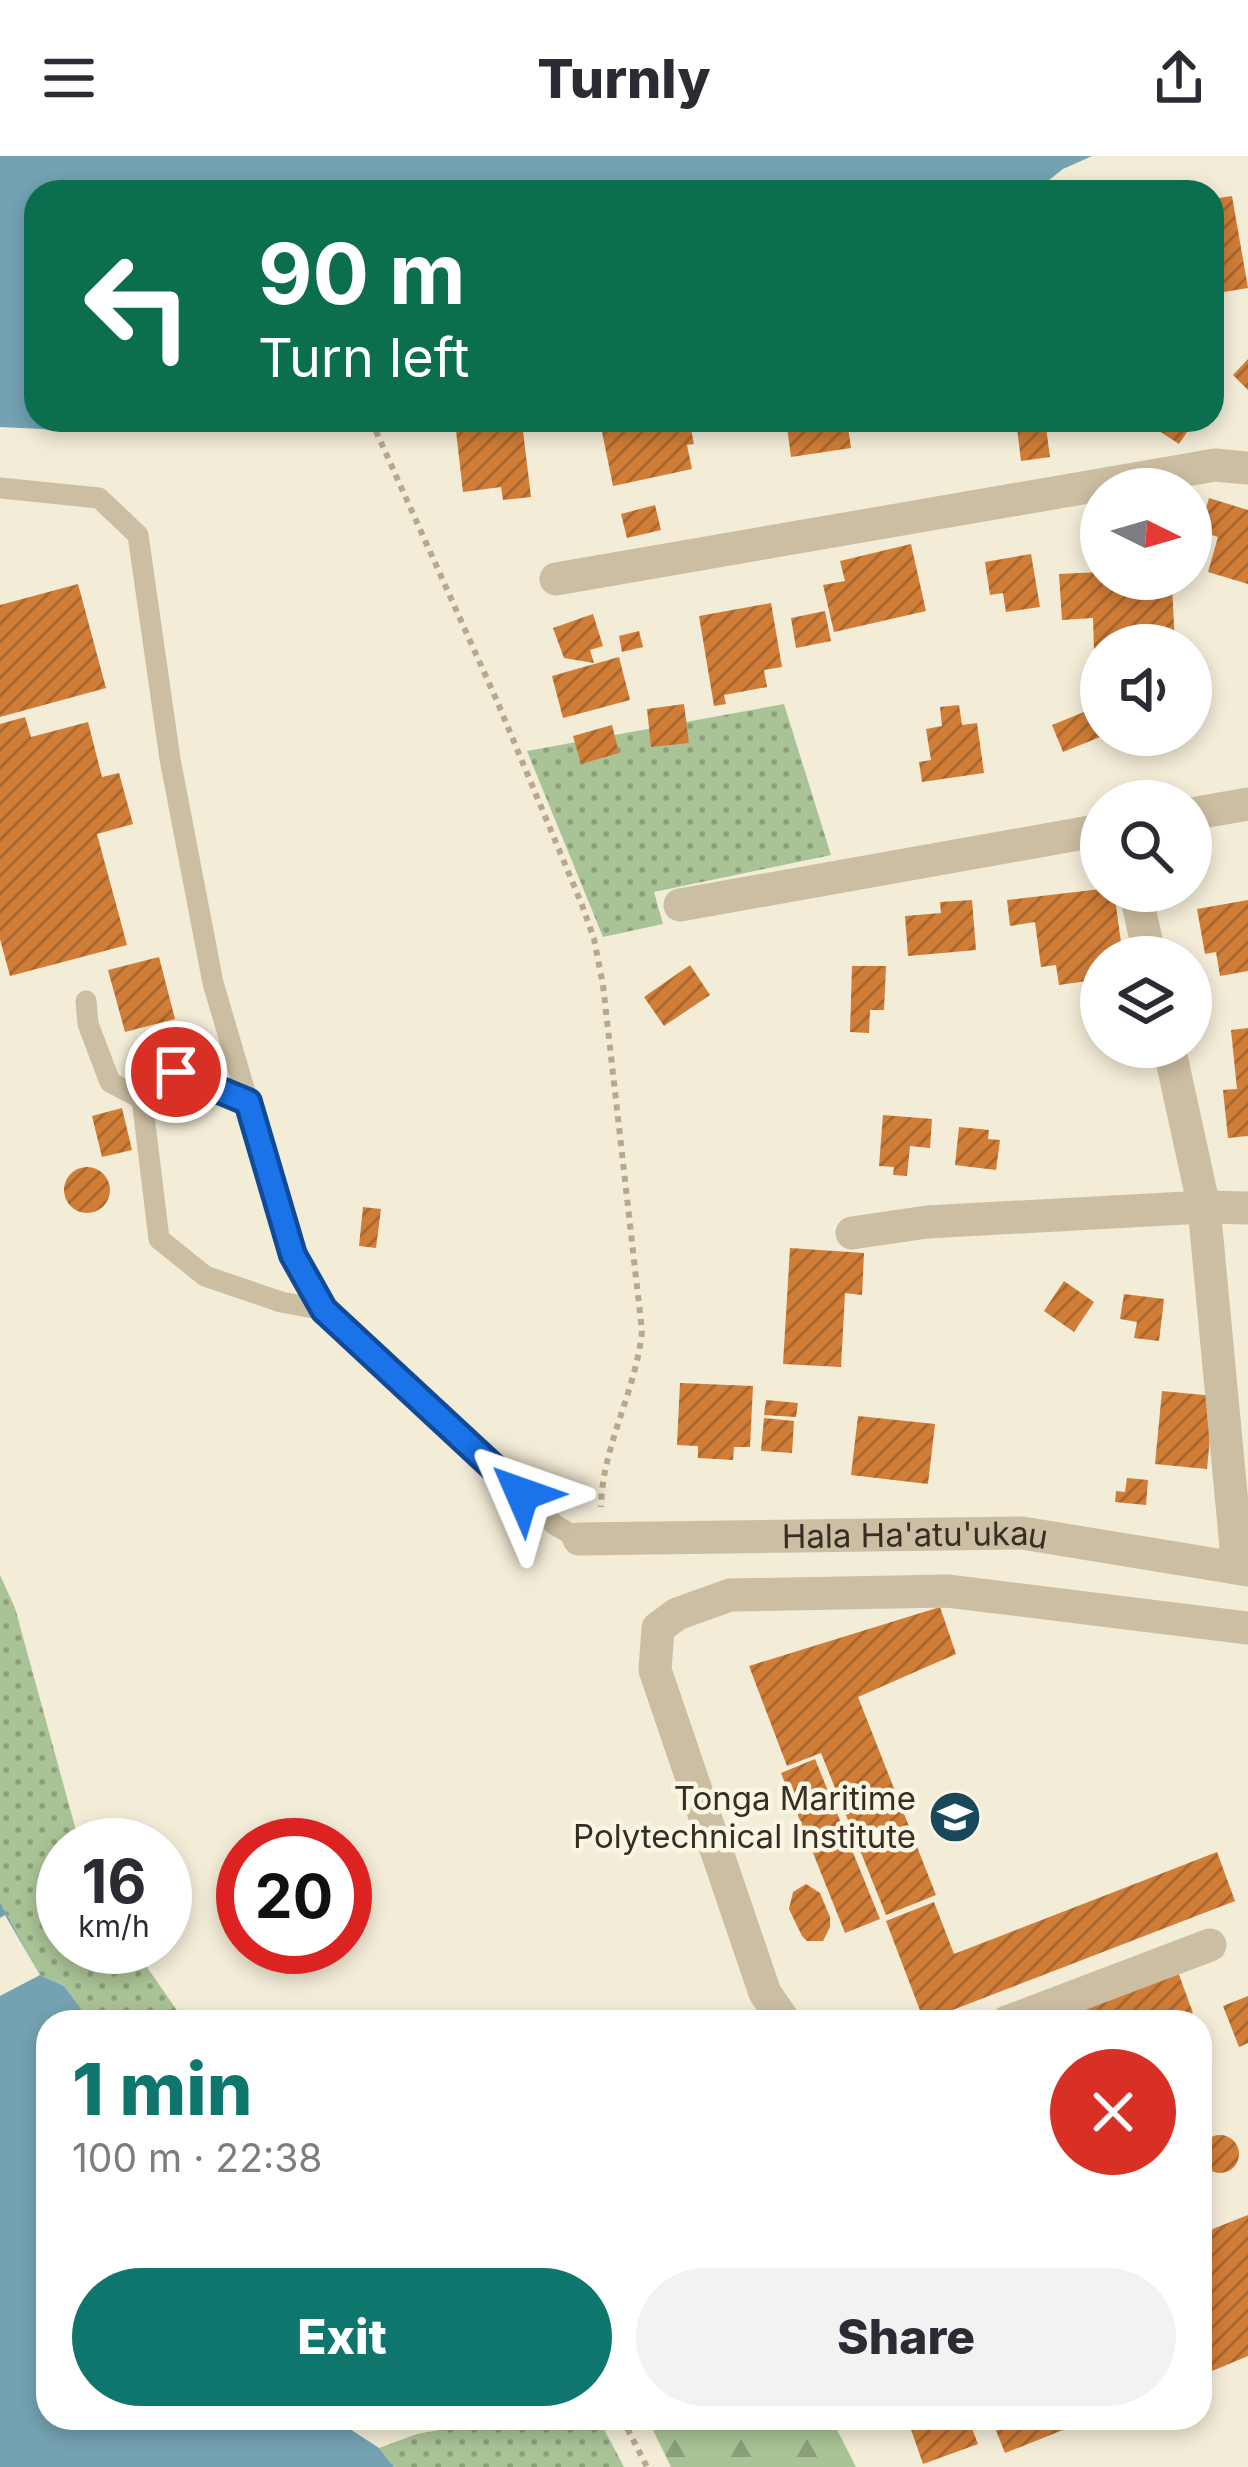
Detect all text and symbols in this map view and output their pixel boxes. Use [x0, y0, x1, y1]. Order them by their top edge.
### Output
icon: menu [36, 45, 102, 111]
icon: share [1146, 45, 1212, 111]
text: Turnly [537, 46, 711, 111]
text: 90 m [258, 223, 466, 324]
icon: left [60, 228, 216, 384]
text: Turn left [258, 325, 469, 390]
north arrow [1080, 468, 1212, 600]
map controls [1080, 468, 1212, 1068]
button: sound [1080, 624, 1212, 756]
button: search [1080, 780, 1212, 912]
button: layers [1080, 936, 1212, 1068]
pin [125, 1021, 227, 1123]
icon: arrive [143, 1039, 209, 1105]
position arrow [459, 1431, 585, 1557]
street label: Hala Ha'atu'ukau [782, 1513, 1051, 1557]
place label: Tonga Maritime Polytechnical Institute [573, 1778, 916, 1856]
school or university icon: Tonga Maritime Polytechnical Institute [927, 1789, 983, 1845]
speed limit sign: 20 [216, 1818, 372, 1974]
text: 16 [82, 1845, 146, 1917]
text: km/h [78, 1908, 150, 1944]
text: 1 min [72, 2045, 252, 2132]
button: close [1050, 2049, 1176, 2175]
text: 100 m · 22:38 [72, 2134, 322, 2181]
button: Exit [72, 2268, 612, 2406]
button: Share [636, 2268, 1176, 2406]

